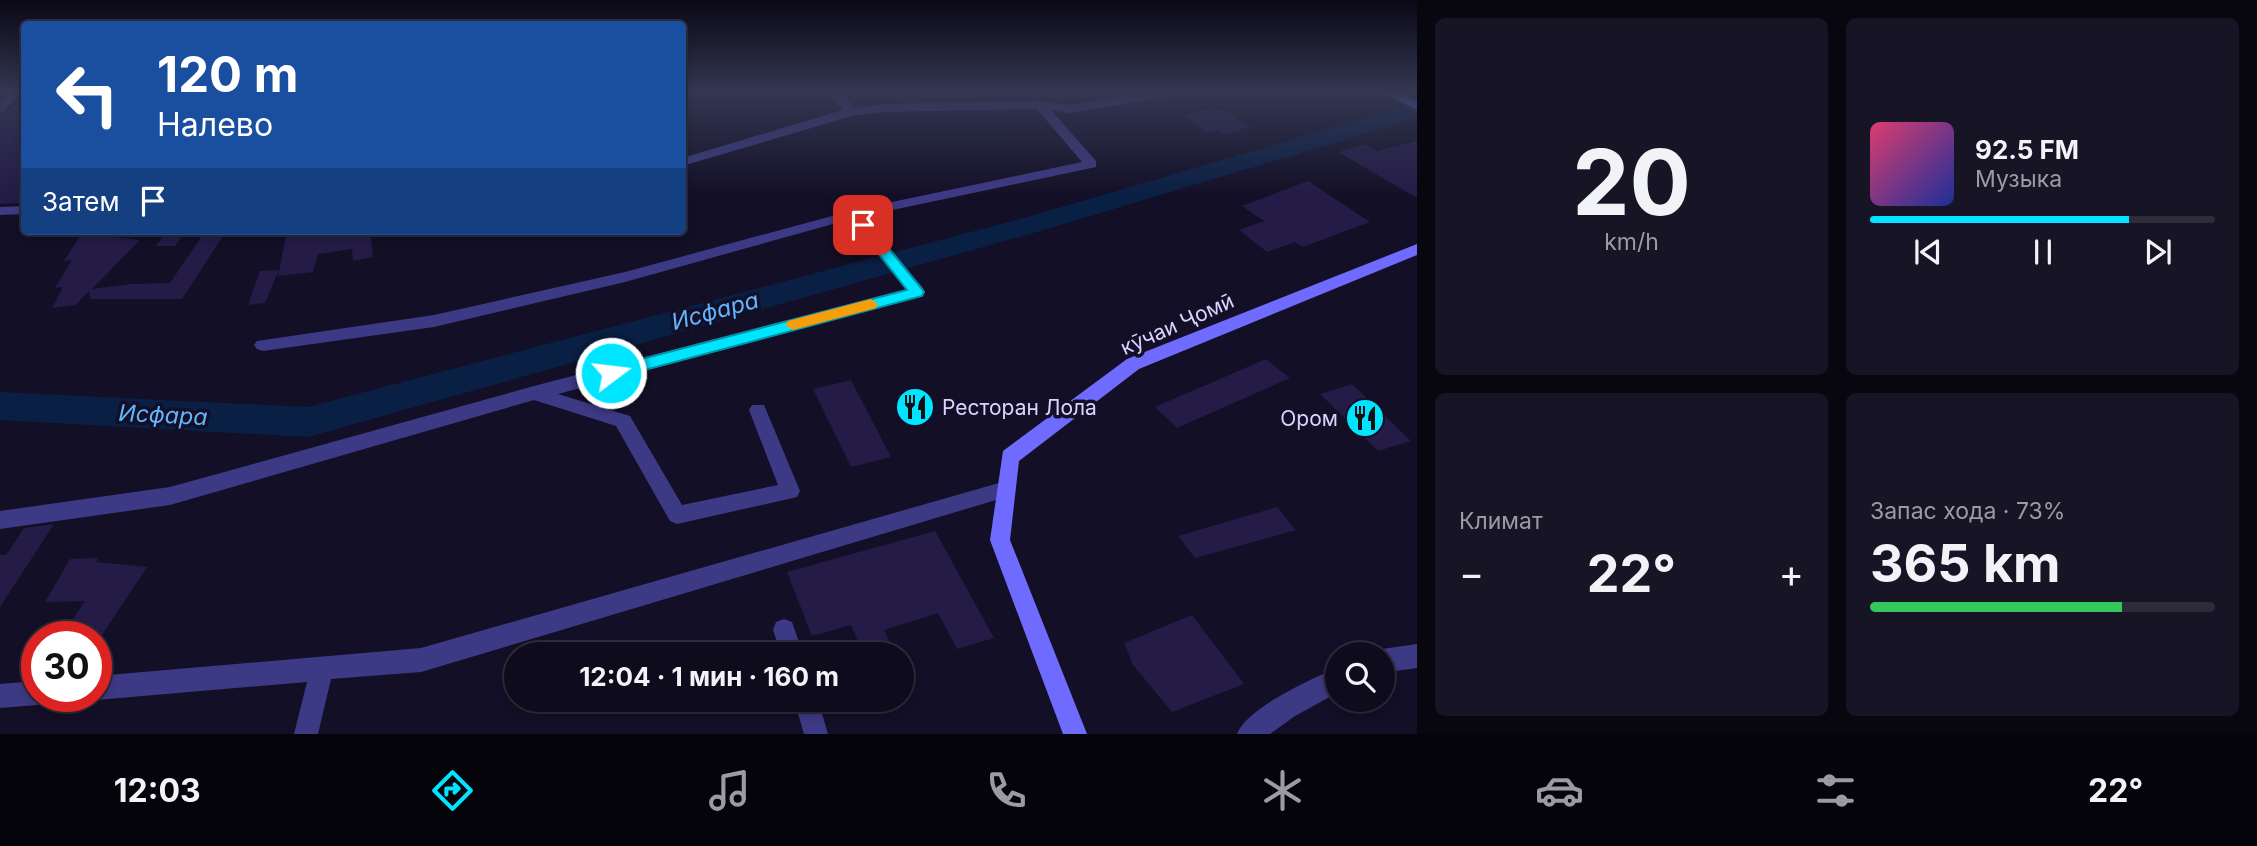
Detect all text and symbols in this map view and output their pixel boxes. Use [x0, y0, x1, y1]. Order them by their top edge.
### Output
text: 120 m [157, 45, 298, 104]
icon: left [42, 49, 133, 140]
text: Налево [157, 105, 273, 144]
text: 20 [1572, 127, 1691, 237]
text: 92.5 FM [1975, 134, 2079, 165]
text: Музыка [1975, 165, 2062, 193]
icon: arrive [134, 182, 172, 220]
text: Затем [42, 186, 120, 217]
pin [833, 195, 893, 255]
icon: arrive [844, 206, 882, 244]
text: km/h [1604, 228, 1659, 256]
icon: previous [1909, 233, 1947, 271]
icon: pause [2024, 233, 2062, 271]
icon: next [2139, 233, 2177, 271]
water label: Исфара [668, 286, 762, 336]
street label: кӯчаи Ҷомӣ [1116, 288, 1238, 360]
position arrow [574, 336, 648, 410]
restaurant icon: Ресторан Лола [894, 386, 936, 428]
place label: Ресторан Лола [942, 395, 1097, 420]
restaurant icon: Ором [1344, 397, 1386, 439]
water label: Исфара [118, 399, 208, 431]
place label: Ором [1280, 406, 1338, 431]
text: Запас хода · 73% [1870, 497, 2065, 525]
text: Климат [1459, 507, 1543, 535]
text: 365 km [1870, 532, 2061, 595]
text: 22° [1587, 542, 1676, 605]
text: − [1459, 550, 1484, 596]
text: + [1779, 550, 1804, 596]
speed limit sign: 30 [21, 621, 112, 712]
map controls [1325, 642, 1395, 712]
button: search [1325, 642, 1395, 712]
text: 12:04 · 1 мин · 160 m [579, 661, 839, 692]
icon: directions [428, 766, 477, 815]
icon: music [705, 766, 754, 815]
icon: phone [982, 766, 1031, 815]
icon: climate [1258, 766, 1307, 815]
icon: car [1535, 766, 1584, 815]
icon: filters [1811, 766, 1860, 815]
text: 12:03 [114, 771, 201, 810]
text: 22° [2088, 771, 2143, 810]

